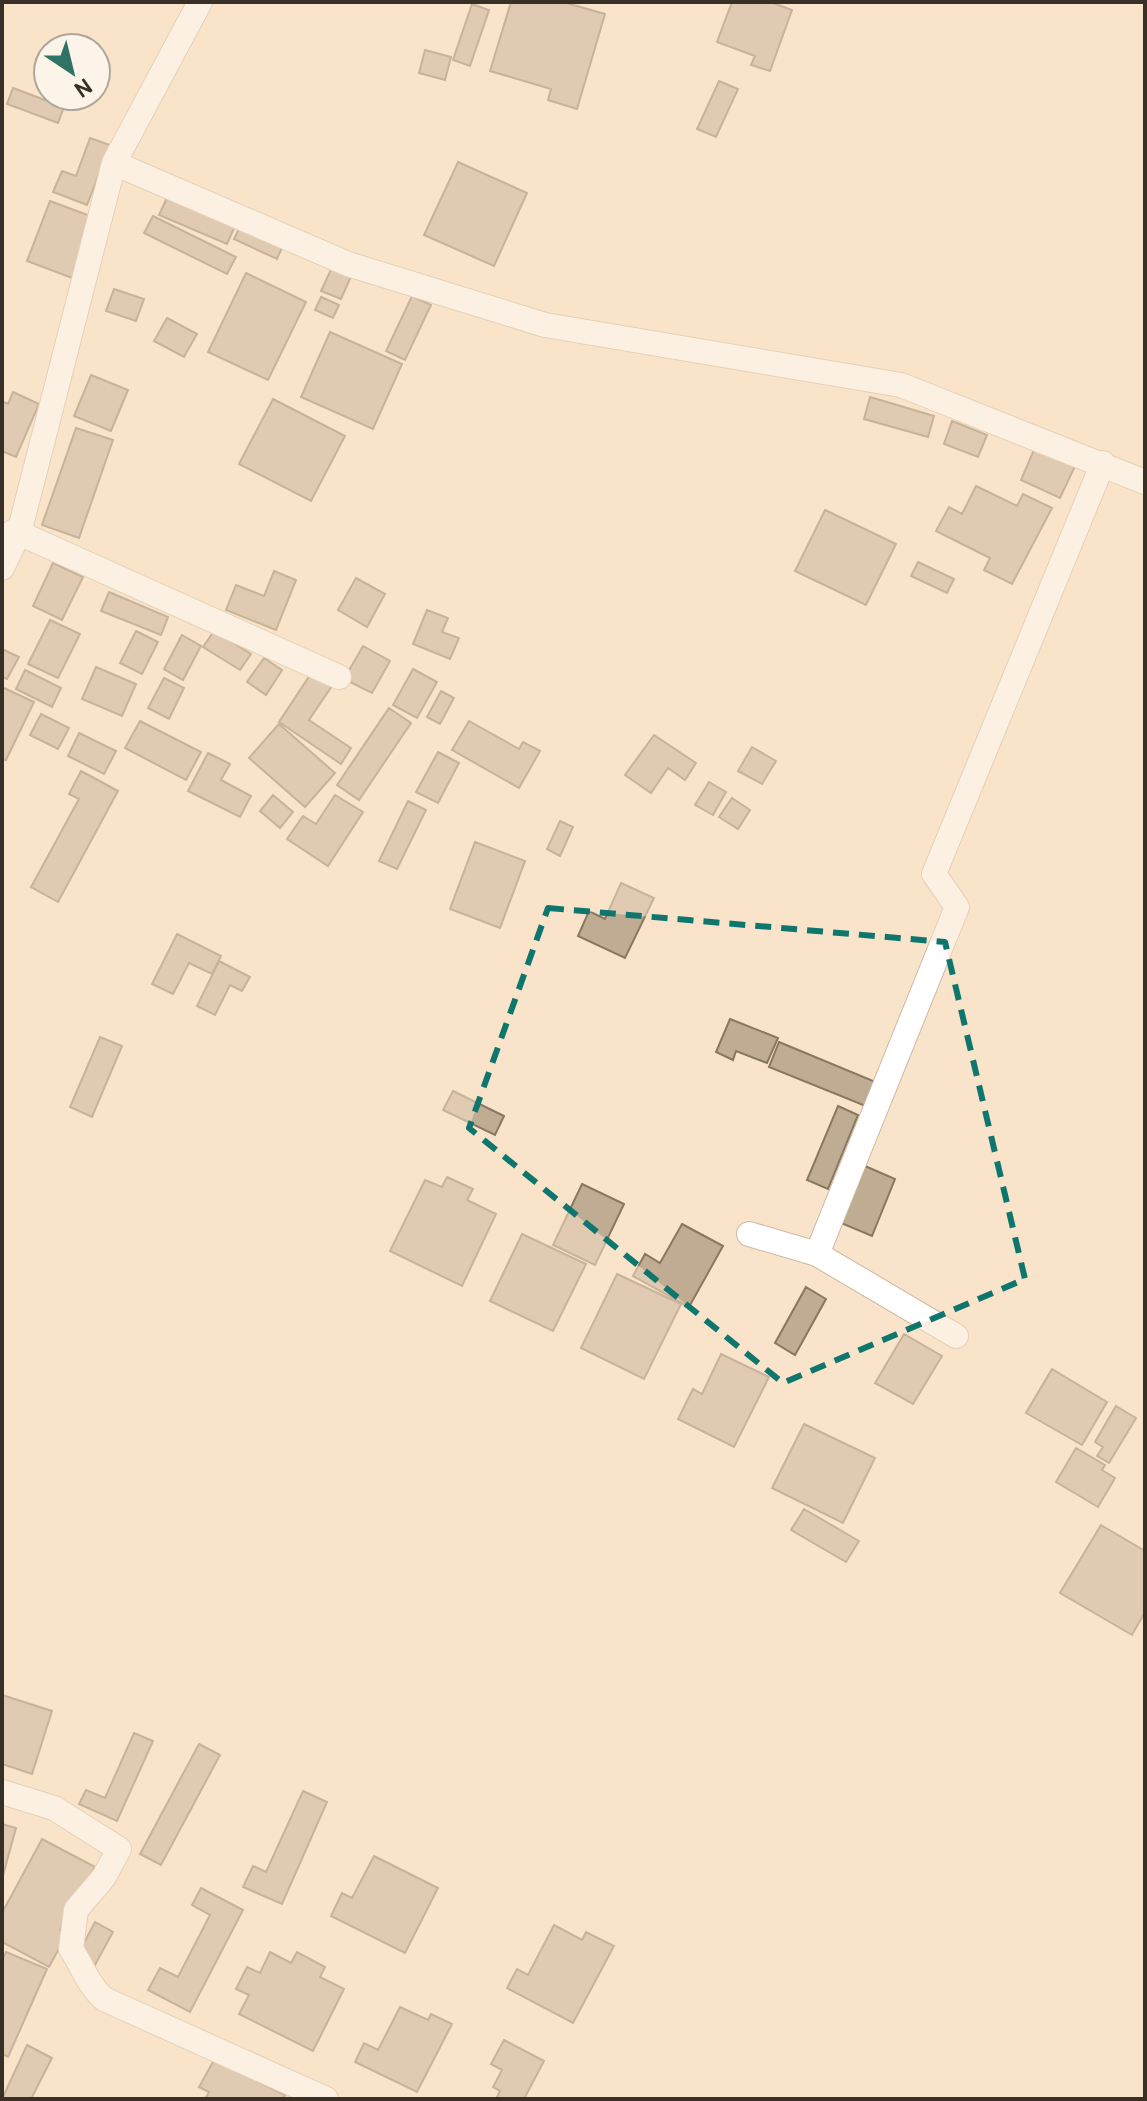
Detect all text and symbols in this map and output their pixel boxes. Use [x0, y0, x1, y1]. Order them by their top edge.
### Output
north arrow [32, 32, 112, 112]
text: N [69, 72, 97, 103]

